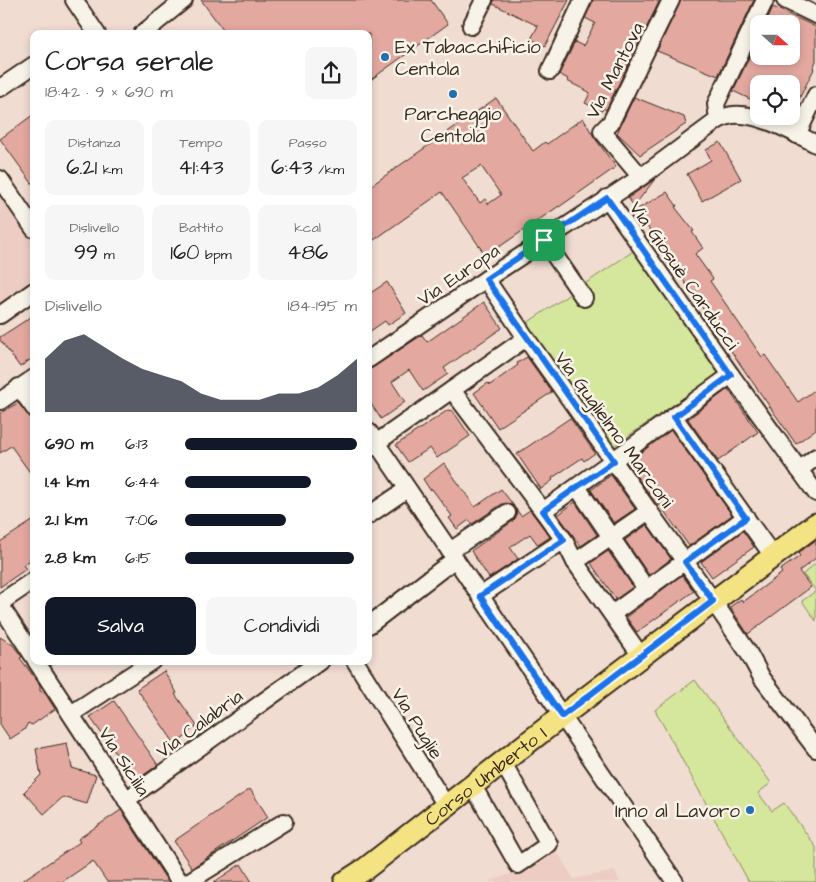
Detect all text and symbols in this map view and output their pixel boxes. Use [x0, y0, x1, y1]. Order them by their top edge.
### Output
north arrow [750, 15, 800, 65]
map controls [750, 15, 800, 125]
street label: Via Mantova [580, 18, 651, 124]
place label: Ex Tabacchificio Centola [395, 34, 541, 83]
text: Corsa serale [45, 42, 214, 81]
button: share [305, 47, 357, 99]
marker: Ex Tabacchificio Centola [379, 51, 391, 63]
button: locate [750, 75, 800, 125]
text: 18:42 · 9 × 690 m [45, 81, 173, 103]
marker: Parcheggio Centola [447, 88, 459, 100]
place label: Parcheggio Centola [404, 101, 502, 150]
text: Distanza [68, 133, 120, 153]
text: Tempo [180, 133, 222, 153]
text: Passo [289, 133, 327, 153]
text: 6.21 [66, 153, 97, 182]
text: 41:43 [178, 153, 224, 182]
text: 6:43 [271, 153, 313, 182]
text: km [97, 160, 122, 180]
text: /km [313, 160, 344, 180]
street label: Via Giosuè Carducci [622, 196, 745, 356]
text: Dislivello [70, 218, 119, 238]
text: Battito [179, 218, 223, 238]
text: kcal [294, 218, 321, 238]
pin [523, 219, 565, 261]
icon: arrive [530, 226, 558, 254]
street label: Via Europa [412, 237, 506, 313]
text: 99 [74, 238, 98, 267]
text: 160 [170, 238, 199, 267]
text: 486 [287, 238, 328, 267]
text: m [98, 245, 115, 265]
text: bpm [199, 245, 232, 265]
text: Dislivello [45, 295, 102, 317]
text: 184–195 m [287, 295, 357, 317]
street label: Via Guglielmo Marconi [547, 346, 680, 514]
text: 690 m [45, 433, 93, 455]
text: 6:13 [125, 433, 148, 455]
text: 1.4 km [45, 471, 89, 493]
text: 6:44 [125, 471, 159, 493]
text: 2.1 km [45, 509, 87, 531]
text: 7:06 [125, 509, 158, 531]
text: 2.8 km [45, 547, 95, 569]
text: 6:15 [125, 547, 151, 569]
button: Salva [45, 597, 196, 655]
button: Condividi [206, 597, 357, 655]
street label: Via Calabria [151, 683, 249, 765]
street label: Via Puglie [383, 683, 449, 765]
street label: Corso Umberto I [419, 721, 553, 833]
street label: Via Sicilia [91, 722, 156, 802]
place label: Inno al Lavoro [615, 798, 740, 825]
marker: Inno al Lavoro [744, 804, 756, 816]

